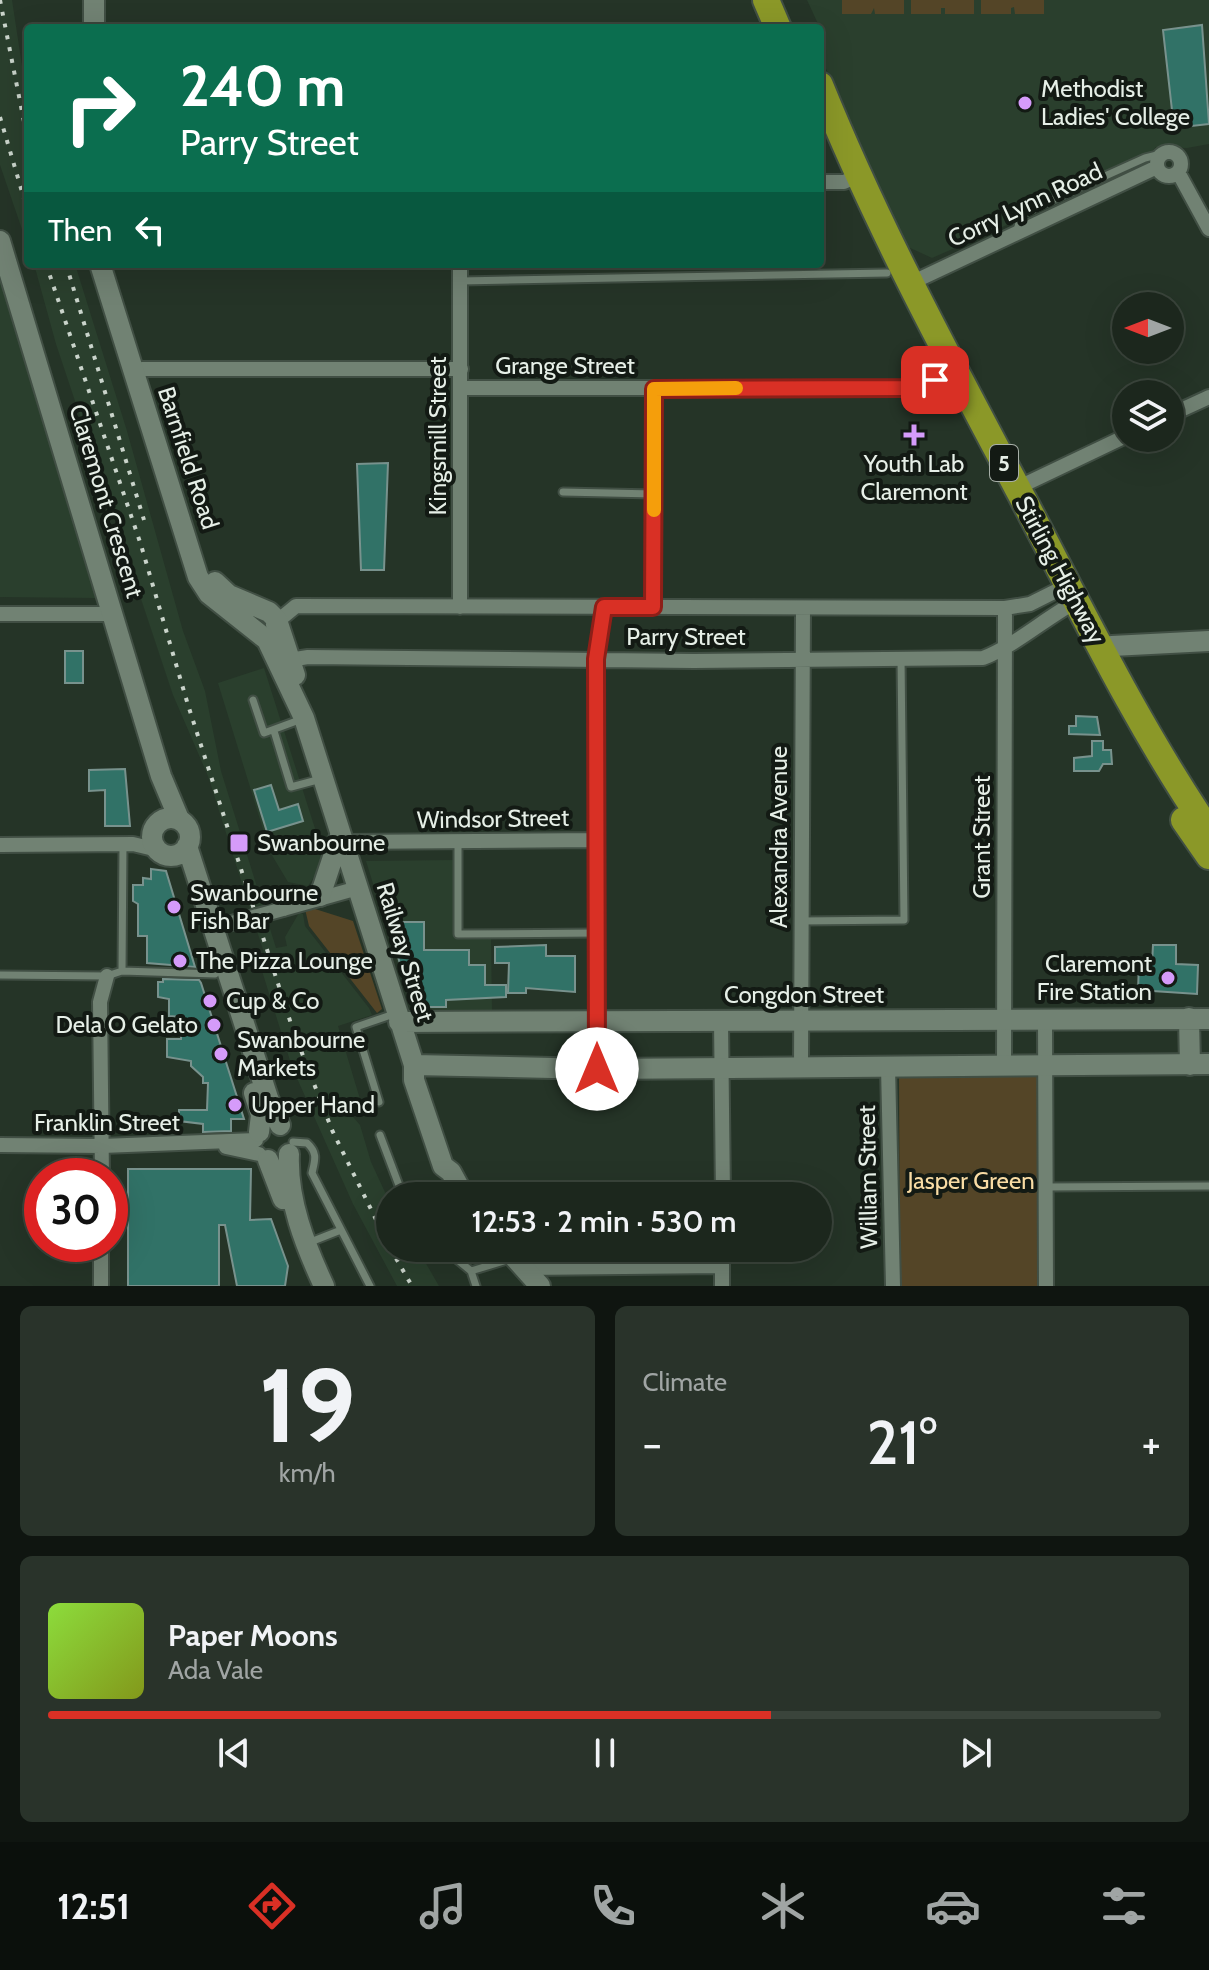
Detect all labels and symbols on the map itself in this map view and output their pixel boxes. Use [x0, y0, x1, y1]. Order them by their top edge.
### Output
place label: Methodist Ladies' College [1041, 74, 1190, 131]
marker: Methodist Ladies' College [1016, 94, 1034, 112]
street label: Corry Lynn Road [943, 156, 1107, 253]
north arrow [1112, 292, 1184, 364]
pin [901, 346, 969, 414]
street label: Grange Street [495, 351, 635, 380]
street label: Kingsmill Street [423, 356, 452, 516]
street label: Barnfield Road [152, 383, 225, 533]
street label: Claremont Crescent [63, 401, 150, 601]
marker: Youth Lab Claremont [903, 424, 925, 446]
road number: 5 [990, 445, 1018, 481]
place label: Youth Lab Claremont [860, 449, 968, 506]
street label: Stirling Highway [1009, 491, 1112, 649]
street label: Parry Street [626, 622, 746, 651]
street label: Alexandra Avenue [764, 746, 793, 928]
street label: Grant Street [967, 775, 996, 899]
street label: Windsor Street [417, 803, 569, 834]
place label: Swanbourne [257, 828, 385, 857]
marker: Swanbourne [228, 832, 250, 854]
place label: Swanbourne Fish Bar [190, 878, 318, 935]
street label: Railway Street [371, 879, 440, 1025]
marker: Swanbourne Fish Bar [165, 898, 183, 916]
place label: The Pizza Lounge [196, 946, 373, 975]
place label: Claremont Fire Station [1037, 949, 1152, 1006]
marker: The Pizza Lounge [171, 952, 189, 970]
marker: Claremont Fire Station [1159, 969, 1177, 987]
street label: Congdon Street [724, 980, 884, 1009]
place label: Cup & Co [226, 986, 319, 1015]
marker: Cup & Co [201, 992, 219, 1010]
place label: Dela O Gelato [56, 1010, 198, 1039]
marker: Dela O Gelato [205, 1016, 223, 1034]
place label: Swanbourne Markets [237, 1025, 365, 1082]
position arrow [555, 1027, 639, 1111]
marker: Swanbourne Markets [212, 1045, 230, 1063]
place label: Upper Hand [251, 1090, 375, 1119]
marker: Upper Hand [226, 1096, 244, 1114]
street label: William Street [852, 1105, 883, 1249]
street label: Franklin Street [34, 1108, 180, 1137]
speed limit sign: 30 [24, 1158, 128, 1262]
park label: Jasper Green [906, 1166, 1035, 1195]

